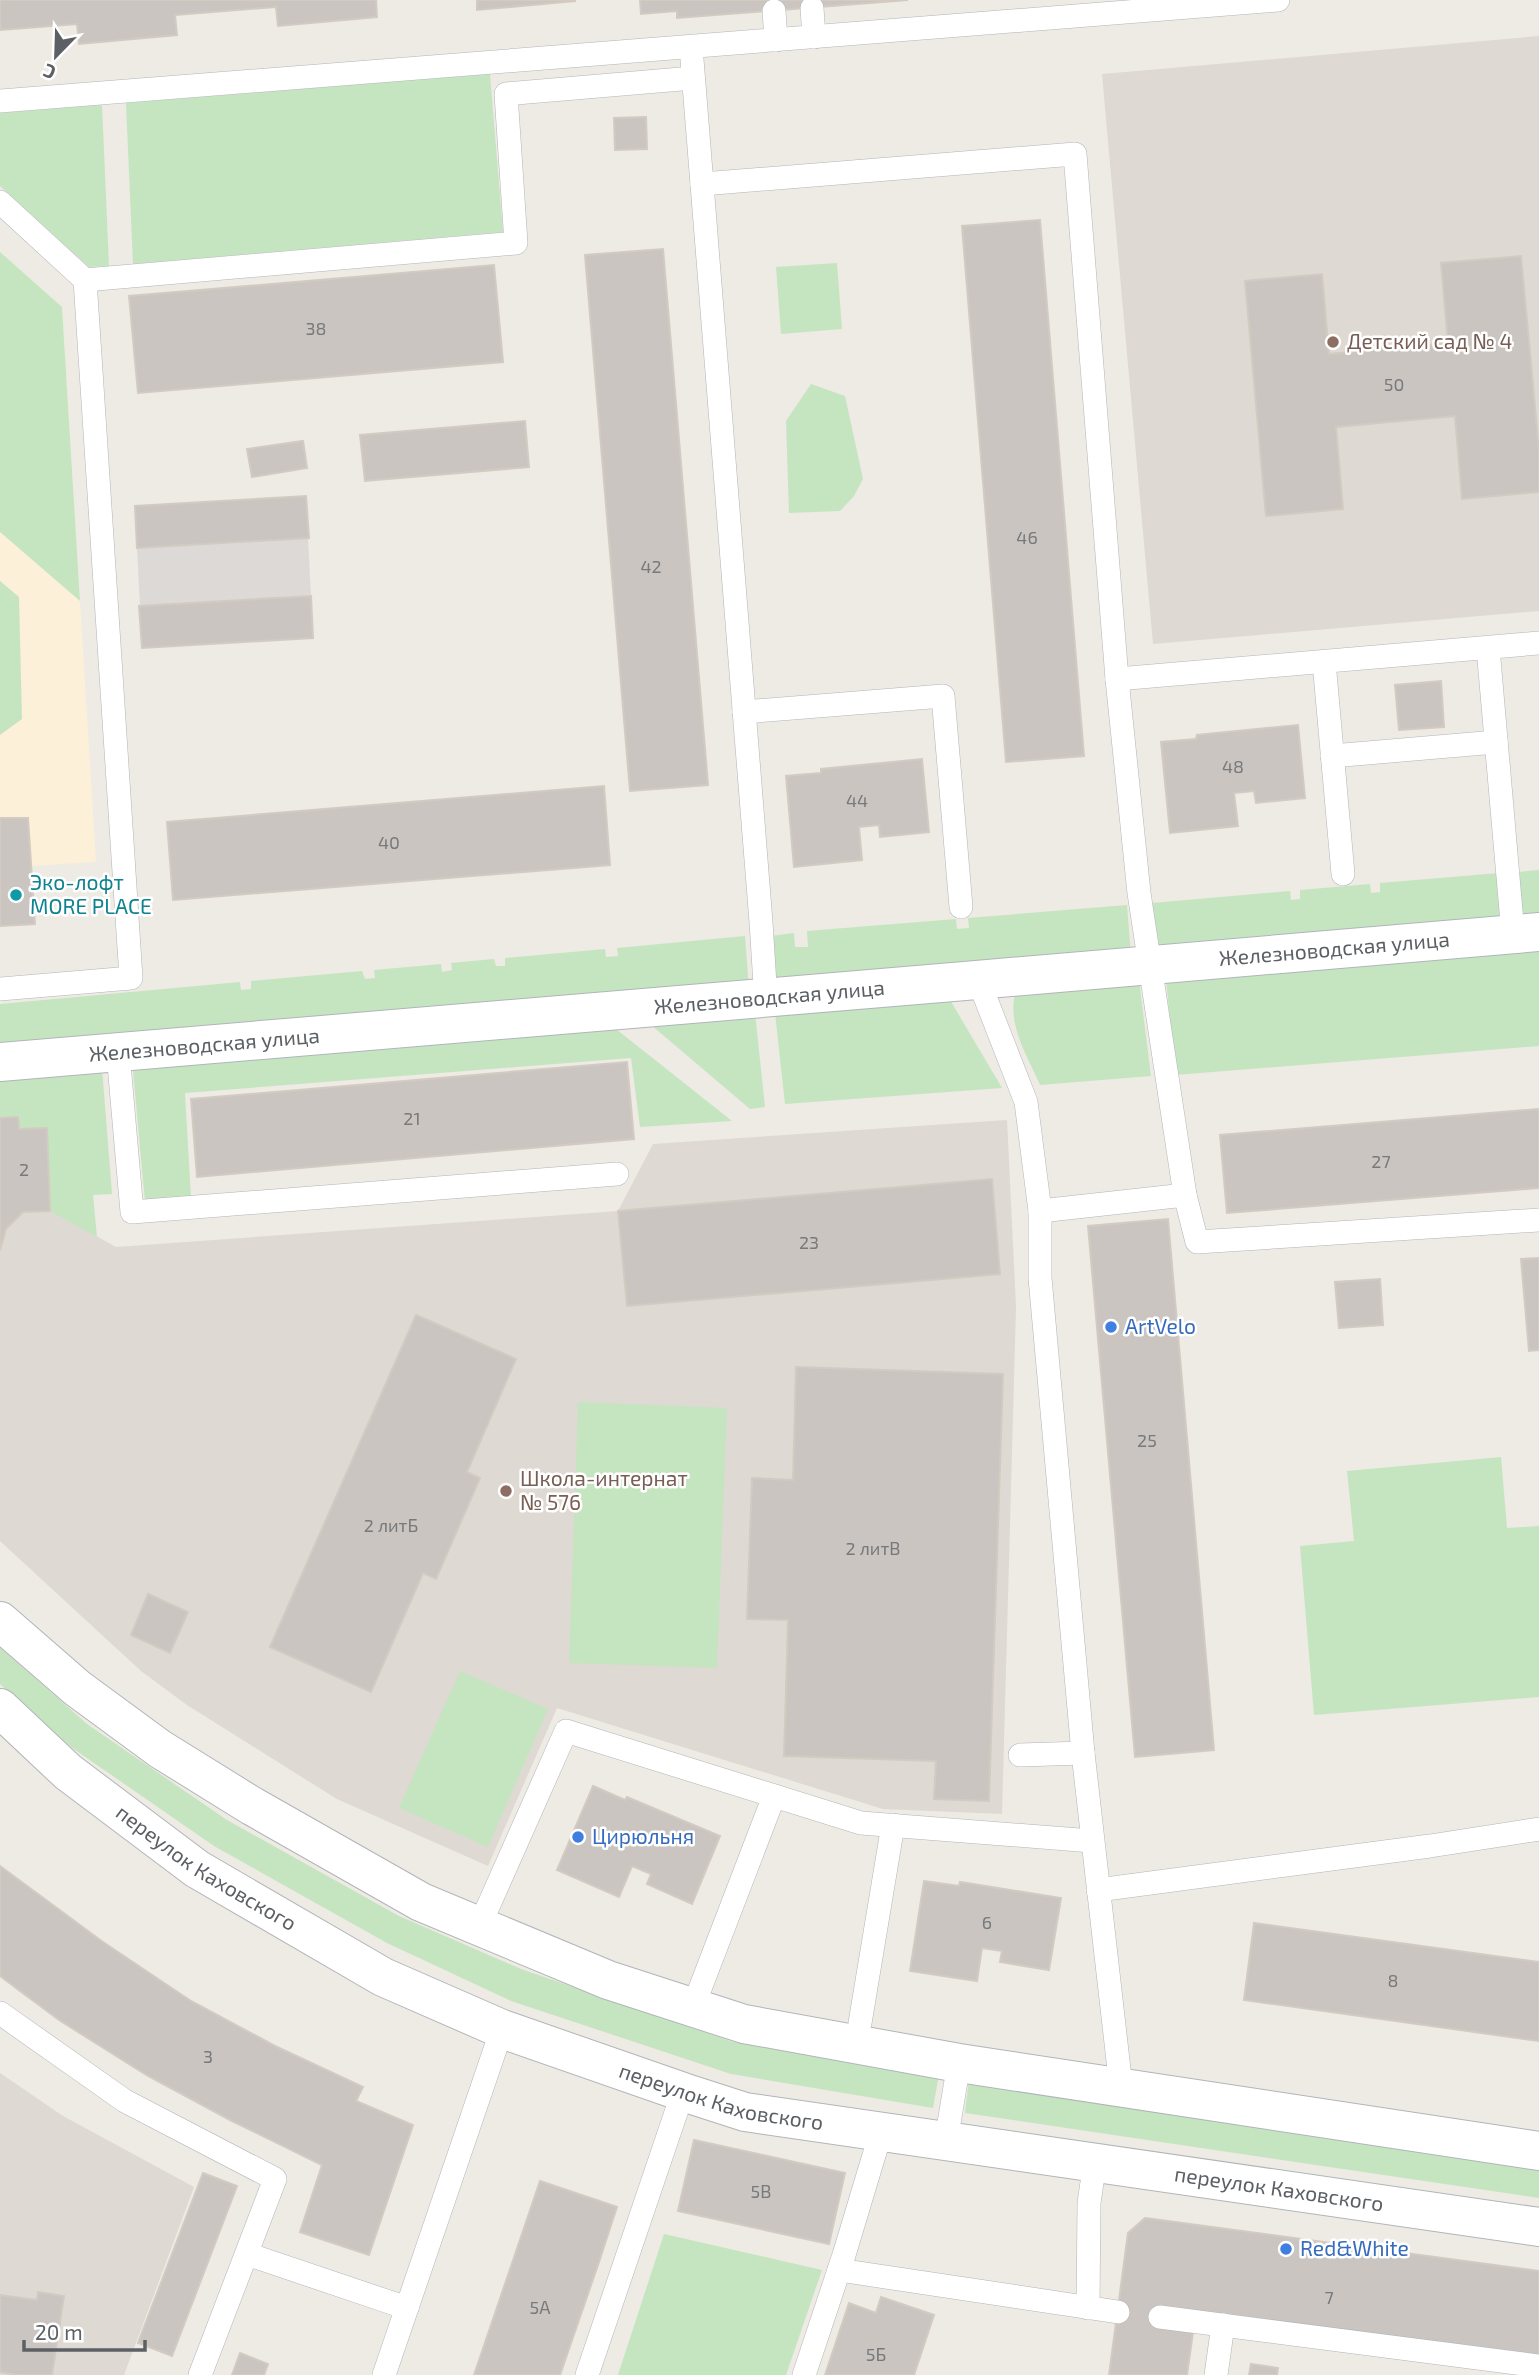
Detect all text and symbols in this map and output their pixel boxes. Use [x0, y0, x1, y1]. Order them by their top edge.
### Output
north arrow [21, 21, 91, 91]
text: С [40, 59, 59, 85]
house number: 38 [306, 317, 326, 339]
place label: Детский сад № 4 [1347, 328, 1512, 353]
marker: Детский сад № 4 [1325, 334, 1341, 350]
house number: 50 [1384, 373, 1404, 395]
house number: 46 [1016, 526, 1038, 548]
house number: 42 [640, 555, 662, 577]
house number: 48 [1222, 755, 1244, 777]
house number: 44 [846, 789, 868, 811]
house number: 40 [378, 831, 400, 853]
place label: Эко-лофт MORE PLACE [30, 869, 152, 918]
marker: Эко-лофт MORE PLACE [8, 887, 24, 903]
street label: Железноводская улица [1218, 926, 1451, 970]
street label: Железноводская улица [653, 974, 886, 1019]
street label: Железноводская улица [88, 1022, 321, 1066]
house number: 21 [403, 1107, 421, 1129]
house number: 27 [1371, 1150, 1391, 1172]
house number: 2 [19, 1158, 29, 1180]
house number: 23 [799, 1231, 819, 1253]
place label: ArtVelo [1125, 1313, 1196, 1338]
marker: ArtVelo [1103, 1319, 1119, 1335]
house number: 25 [1137, 1429, 1157, 1451]
place label: Школа-интернат № 576 [520, 1465, 688, 1514]
marker: Школа-интернат № 576 [498, 1483, 514, 1499]
house number: 2 литБ [364, 1514, 418, 1536]
house number: 2 литВ [846, 1537, 900, 1559]
street label: переулок Каховского [112, 1799, 302, 1935]
place label: Цирюльня [592, 1823, 694, 1848]
marker: Цирюльня [570, 1829, 586, 1845]
house number: 6 [982, 1911, 992, 1933]
house number: 8 [1388, 1969, 1398, 1991]
house number: 3 [203, 2045, 213, 2067]
street label: переулок Каховского [616, 2057, 825, 2134]
street label: переулок Каховского [1173, 2160, 1385, 2215]
house number: 5В [751, 2180, 771, 2202]
place label: Red&White [1300, 2235, 1409, 2260]
marker: Red&White [1278, 2241, 1294, 2257]
house number: 7 [1324, 2286, 1334, 2308]
house number: 5А [530, 2296, 551, 2318]
scale bar [24, 2308, 145, 2352]
text: 20 m [35, 2319, 83, 2344]
house number: 5Б [866, 2343, 886, 2365]

